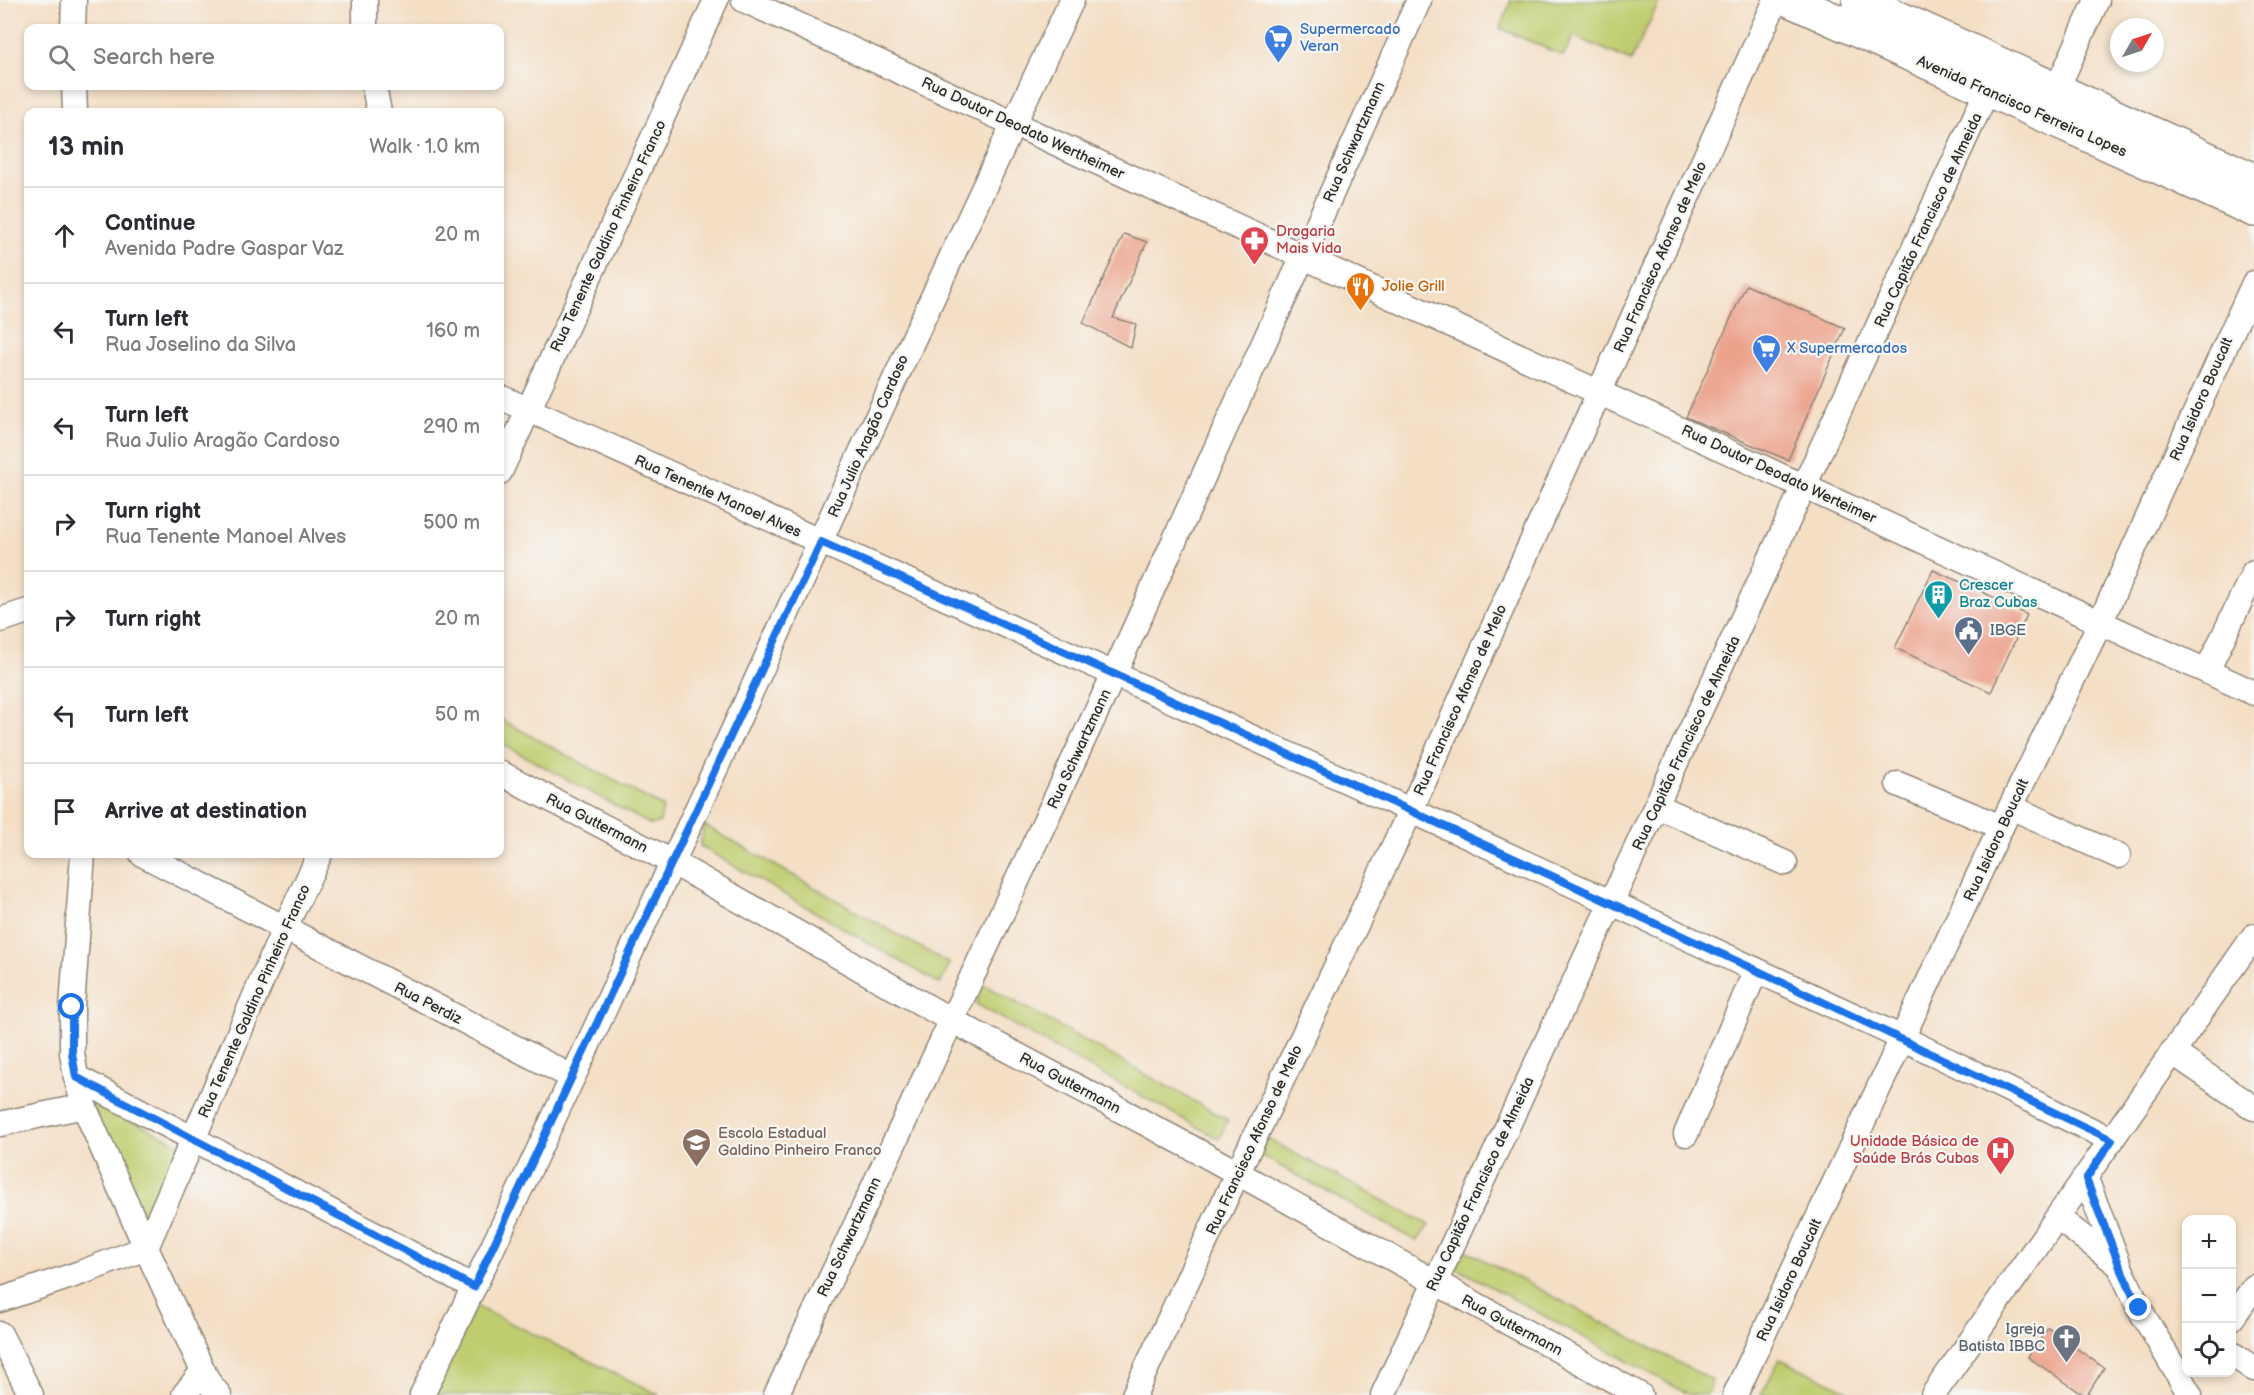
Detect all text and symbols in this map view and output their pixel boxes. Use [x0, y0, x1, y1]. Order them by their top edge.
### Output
north arrow [2110, 18, 2164, 72]
place label: Supermercado Veran [1300, 20, 1400, 56]
supermarket icon: Supermercado Veran [1263, 22, 1295, 64]
search box [24, 24, 504, 90]
icon: search [45, 41, 78, 74]
text: Search here [93, 44, 215, 71]
street label: Avenida Francisco Ferreira Lopes [1914, 51, 2130, 162]
street label: Rua Doutor Deodato Wertheimer [918, 73, 1128, 184]
street label: Rua Schwartzmann [1319, 79, 1390, 206]
street label: Rua Capitão Francisco de Almeida [1870, 110, 1987, 331]
street label: Rua Tenente Galdino Pinheiro Franco [546, 117, 671, 355]
text: 13 min [48, 132, 124, 163]
text: Walk · 1.0 km [369, 135, 480, 159]
street label: Rua Francisco Afonso de Melo [1610, 159, 1711, 356]
text: Continue [105, 210, 195, 237]
icon: ahead [48, 219, 81, 252]
place label: Drogaria Mais Vida [1276, 222, 1342, 258]
text: 20 m [435, 223, 480, 247]
pharmacy icon: Drogaria Mais Vida [1239, 224, 1271, 266]
text: Avenida Padre Gaspar Vaz [105, 237, 344, 261]
restaurant icon: Jolie Grill [1345, 270, 1377, 312]
place label: Jolie Grill [1382, 277, 1445, 296]
text: Turn left [105, 306, 189, 333]
icon: left [48, 315, 81, 348]
text: 160 m [426, 319, 480, 343]
supermarket icon: X Supermercados [1750, 332, 1782, 374]
text: Rua Joselino da Silva [105, 333, 296, 357]
street label: Rua Isidoro Boucalt [2166, 334, 2237, 464]
place label: X Supermercados [1786, 339, 1908, 358]
street label: Rua Julio Aragão Cardoso [824, 352, 913, 521]
text: Turn left [105, 402, 189, 429]
icon: left [48, 411, 81, 444]
text: 290 m [423, 415, 480, 439]
street label: Rua Doutor Deodato Werteimer [1678, 421, 1880, 528]
text: Rua Julio Aragão Cardoso [105, 429, 340, 453]
street label: Rua Tenente Manoel Alves [631, 451, 805, 542]
text: Turn right [105, 498, 201, 525]
icon: right [48, 507, 81, 540]
text: 500 m [423, 511, 480, 535]
text: Rua Tenente Manoel Alves [105, 525, 346, 549]
place label: Crescer Braz Cubas [1959, 576, 2038, 612]
building icon: Crescer Braz Cubas [1922, 578, 1954, 620]
street label: Rua Francisco Afonso de Melo [1410, 602, 1511, 799]
icon: right [48, 603, 81, 636]
text: Turn right [105, 606, 201, 633]
text: 20 m [435, 607, 480, 631]
public building icon: IBGE [1953, 614, 1985, 656]
place label: IBGE [1990, 621, 2026, 640]
street label: Rua Capitão Francisco de Almeida [1628, 633, 1745, 854]
street label: Rua Schwartzmann [1043, 686, 1116, 812]
icon: left [48, 699, 81, 732]
text: Turn left [105, 702, 189, 729]
text: 50 m [435, 703, 480, 727]
street label: Rua Isidoro Boucalt [1960, 775, 2033, 905]
street label: Rua Guttermann [543, 790, 651, 857]
icon: arrive [48, 795, 81, 828]
text: Arrive at destination [105, 798, 307, 825]
street label: Rua Tenente Galdino Pinheiro Franco [194, 881, 315, 1121]
street label: Rua Perdiz [391, 978, 466, 1029]
route start [58, 993, 84, 1019]
street label: Rua Francisco Afonso de Melo [1202, 1042, 1307, 1238]
street label: Rua Guttermann [1016, 1049, 1124, 1118]
street label: Rua Capitão Francisco de Almeida [1422, 1074, 1539, 1295]
place label: Escola Estadual Galdino Pinheiro Franco [718, 1124, 881, 1160]
school or university icon: Escola Estadual Galdino Pinheiro Franco [681, 1126, 713, 1168]
place label: Unidade Básica de Saúde Brás Cubas [1850, 1132, 1980, 1168]
hospital icon: Unidade Básica de Saúde Brás Cubas [1984, 1134, 2016, 1176]
street label: Rua Schwartzmann [813, 1174, 886, 1300]
street label: Rua Isidoro Boucalt [1753, 1215, 1826, 1345]
map controls [2182, 1215, 2236, 1377]
button: + [2182, 1215, 2236, 1269]
button: − [2182, 1269, 2236, 1323]
street label: Rua Guttermann [1458, 1291, 1566, 1360]
route end [2125, 1294, 2151, 1320]
place label: Igreja Batista IBBC [1958, 1320, 2045, 1356]
church icon: Igreja Batista IBBC [2050, 1322, 2082, 1364]
button: locate [2182, 1323, 2236, 1377]

